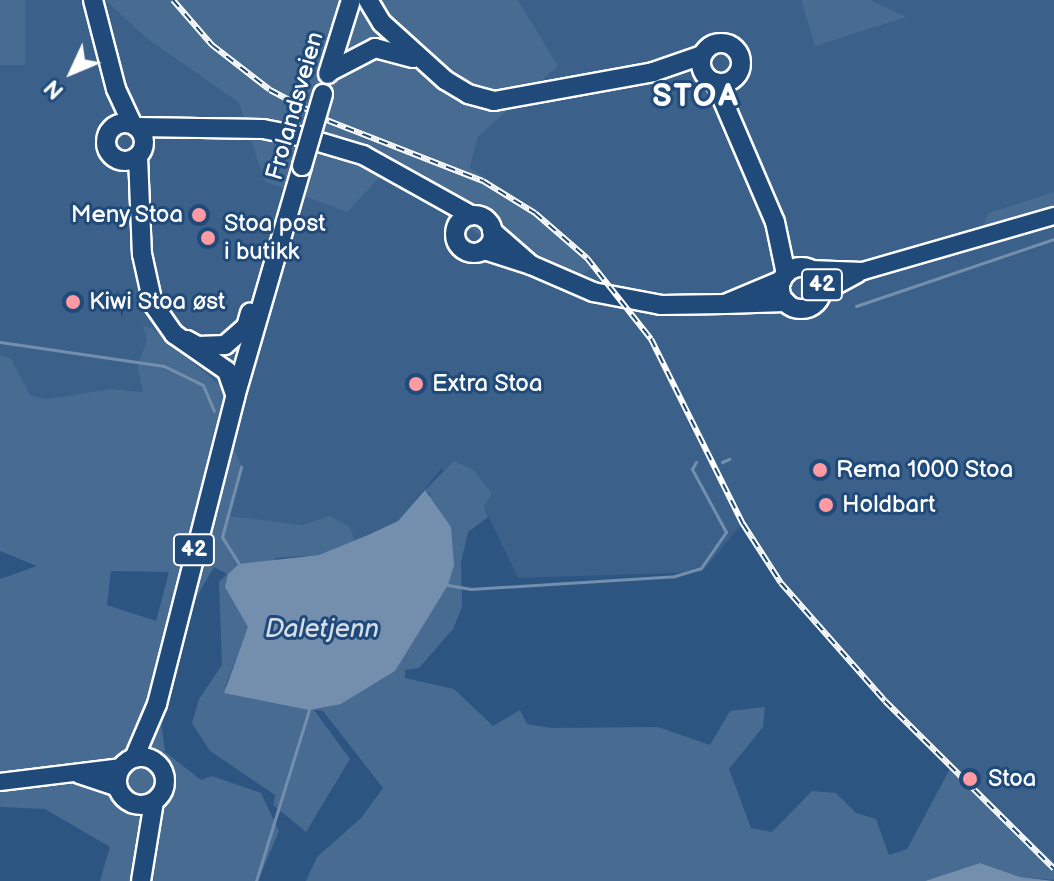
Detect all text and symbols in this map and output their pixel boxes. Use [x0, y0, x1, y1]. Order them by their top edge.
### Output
street label: Frolandsveien [260, 29, 330, 183]
north arrow [32, 32, 112, 112]
text: N [39, 74, 70, 104]
district label: STOA [652, 78, 740, 116]
place label: Meny Stoa [69, 201, 183, 229]
marker: Meny Stoa [190, 206, 208, 224]
place label: Stoa post i butikk [224, 210, 326, 266]
marker: Stoa post i butikk [199, 229, 217, 247]
road number: 42 [800, 267, 844, 303]
place label: Kiwi Stoa øst [89, 288, 226, 316]
marker: Kiwi Stoa øst [64, 293, 82, 311]
place label: Extra Stoa [432, 370, 543, 398]
marker: Extra Stoa [407, 375, 425, 393]
place label: Rema 1000 Stoa [836, 456, 1014, 484]
marker: Rema 1000 Stoa [811, 461, 829, 479]
place label: Holdbart [842, 491, 936, 519]
marker: Holdbart [817, 496, 835, 514]
road number: 42 [172, 532, 216, 568]
water label: Daletjenn [265, 614, 379, 646]
place label: Stoa [988, 765, 1036, 793]
marker: Stoa [959, 768, 981, 790]

